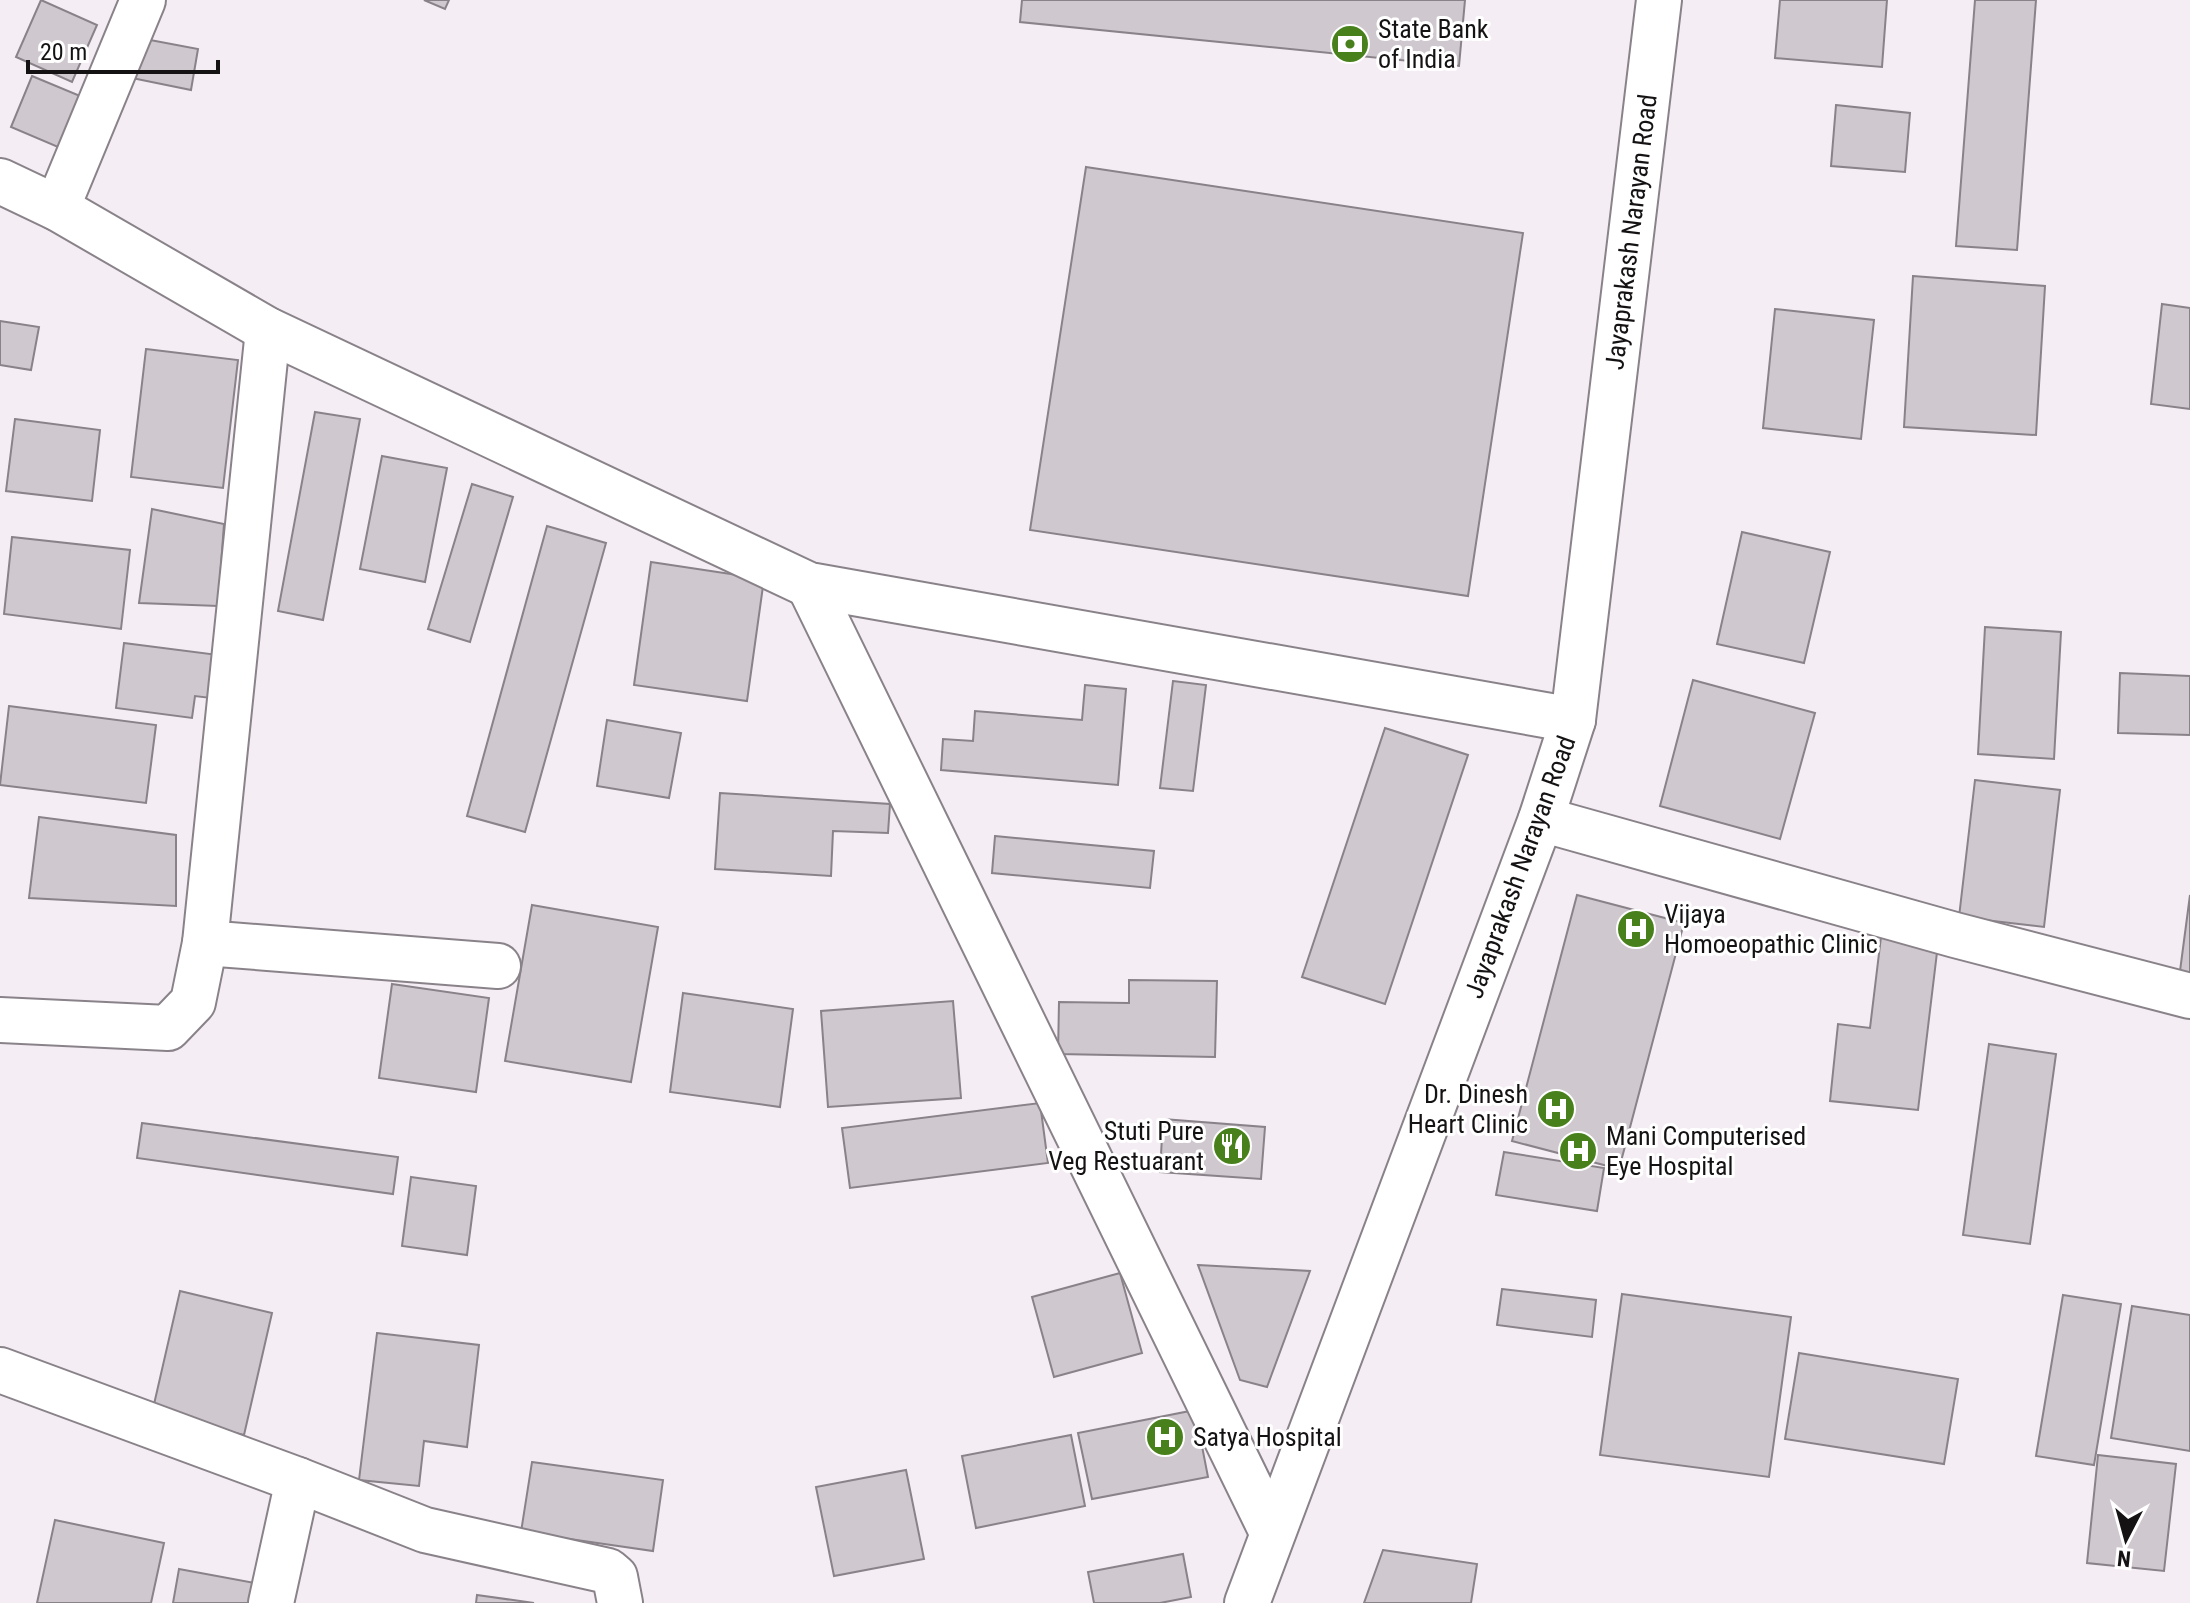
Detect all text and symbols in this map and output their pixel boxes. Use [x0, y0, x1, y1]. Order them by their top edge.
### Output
place label: State Bank of India [1378, 14, 1489, 74]
bank icon: State Bank of India [1329, 23, 1371, 65]
scale bar [28, 24, 218, 74]
text: 20 m [40, 38, 87, 66]
street label: Jayaprakash Narayan Road [1599, 93, 1663, 371]
street label: Jayaprakash Narayan Road [1458, 732, 1582, 1002]
place label: Vijaya Homoeopathic Clinic [1664, 899, 1878, 959]
hospital icon: Vijaya Homoeopathic Clinic [1615, 908, 1657, 950]
place label: Dr. Dinesh Heart Clinic [1408, 1079, 1528, 1139]
hospital icon: Dr. Dinesh Heart Clinic [1535, 1088, 1577, 1130]
place label: Stuti Pure Veg Restuarant [1048, 1116, 1204, 1176]
place label: Mani Computerised Eye Hospital [1606, 1121, 1806, 1181]
restaurant icon: Stuti Pure Veg Restuarant [1211, 1125, 1253, 1167]
hospital icon: Mani Computerised Eye Hospital [1557, 1130, 1599, 1172]
hospital icon: Satya Hospital [1144, 1416, 1186, 1458]
place label: Satya Hospital [1193, 1422, 1342, 1452]
north arrow [2086, 1499, 2166, 1579]
text: N [2116, 1545, 2132, 1572]

